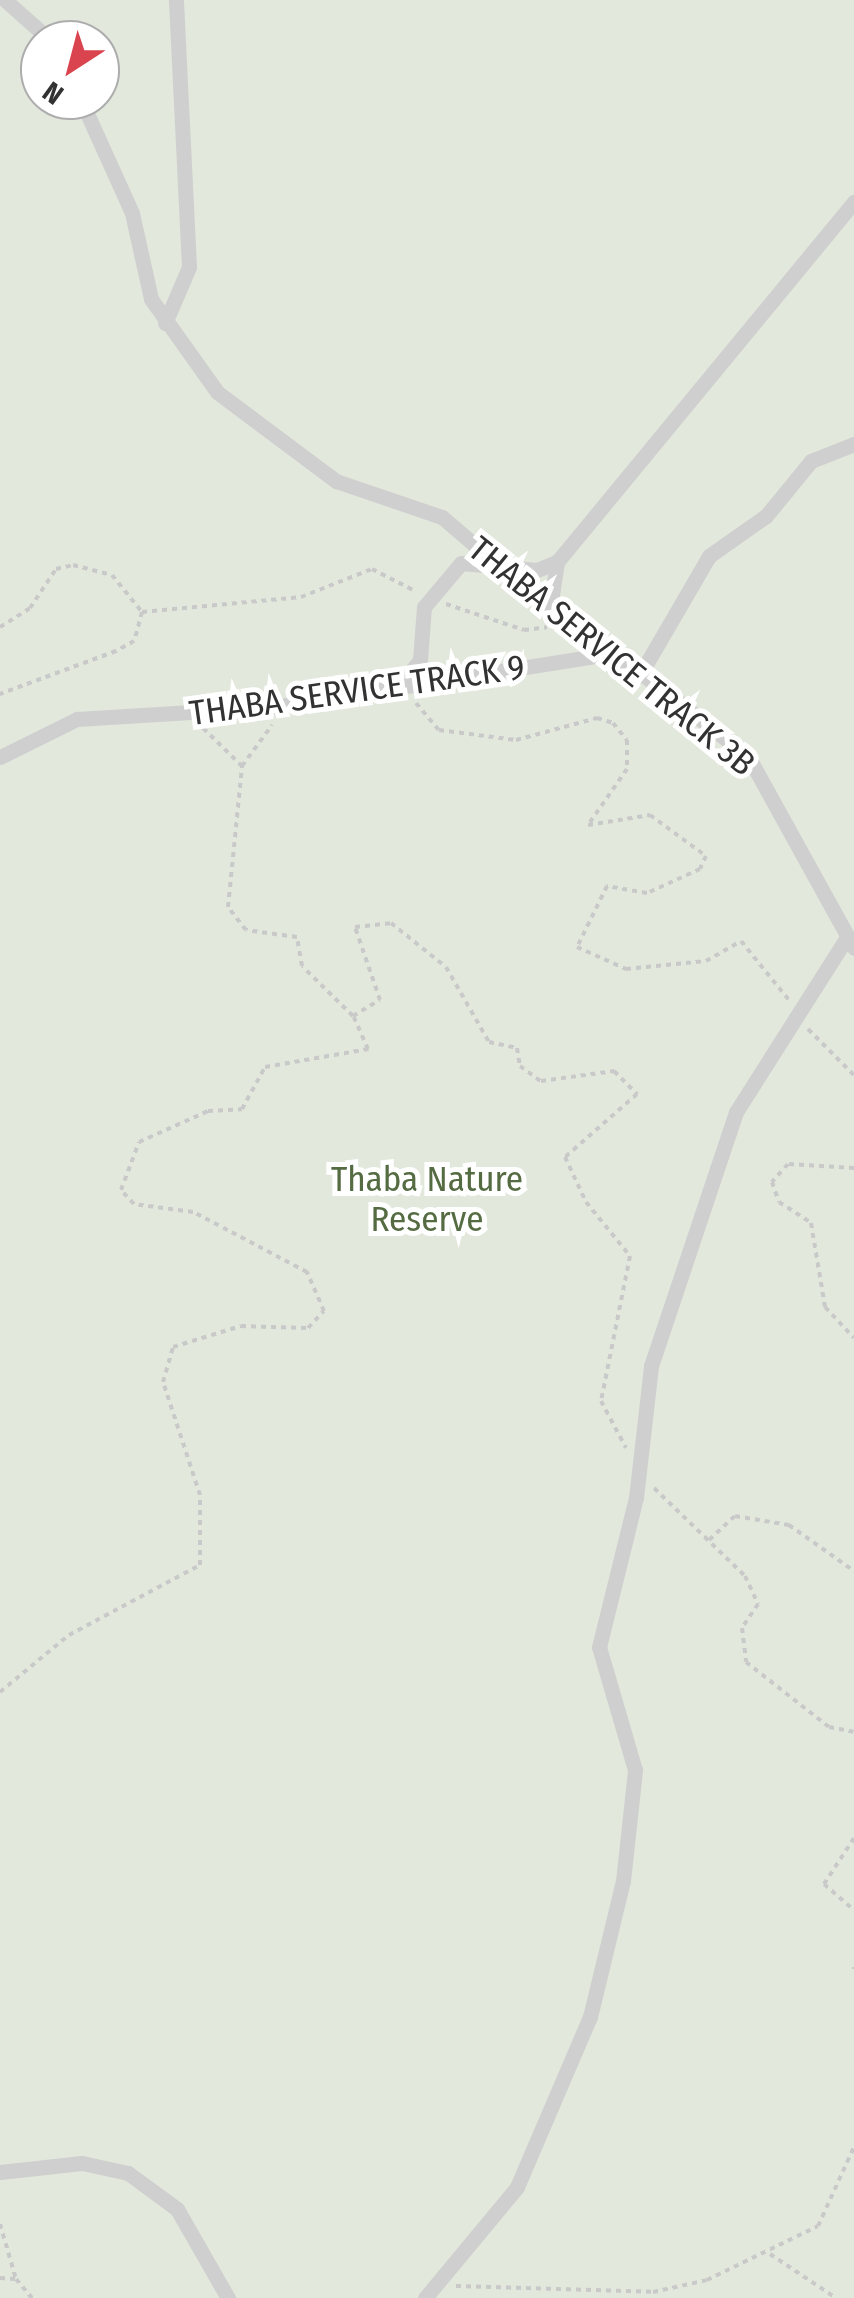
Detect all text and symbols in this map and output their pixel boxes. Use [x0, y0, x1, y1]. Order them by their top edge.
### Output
north arrow [20, 20, 120, 120]
text: N [37, 75, 70, 111]
street label: THABA SERVICE TRACK 3B [460, 528, 764, 784]
street label: THABA SERVICE TRACK 9 [187, 646, 527, 734]
park label: Thaba Nature Reserve [331, 1158, 523, 1240]

